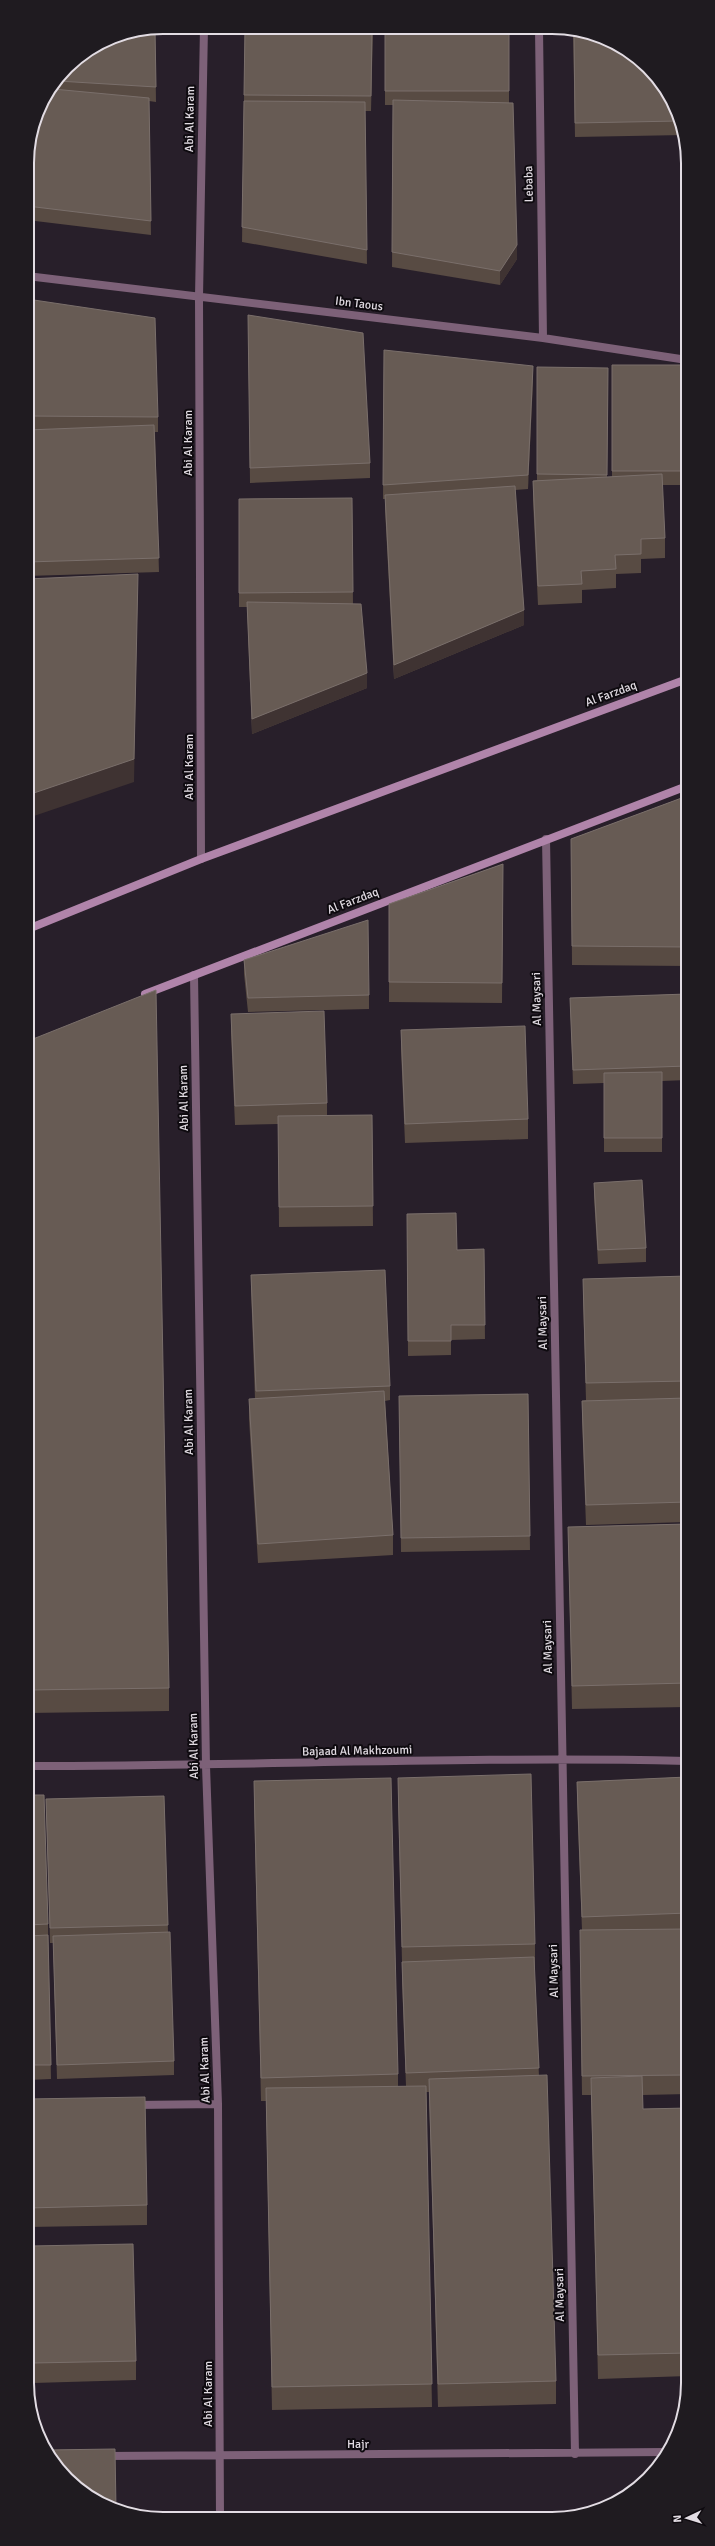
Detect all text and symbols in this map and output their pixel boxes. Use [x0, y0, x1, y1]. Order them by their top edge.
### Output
street label: Abi Al Karam [182, 86, 198, 152]
street label: Lebaba [521, 165, 537, 203]
street label: Ibn Taous [334, 294, 384, 314]
street label: Abi Al Karam [181, 410, 196, 476]
street label: Al Farzdaq [583, 678, 639, 710]
street label: Abi Al Karam [182, 734, 197, 800]
street label: Al Farzdaq [325, 884, 381, 918]
street label: Al Maysari [529, 972, 545, 1026]
street label: Abi Al Karam [176, 1065, 192, 1131]
street label: Al Maysari [535, 1296, 551, 1350]
street label: Abi Al Karam [181, 1389, 197, 1455]
street label: Al Maysari [540, 1620, 556, 1674]
street label: Abi Al Karam [186, 1713, 202, 1779]
street label: Bajaad Al Makhzoumi [302, 1743, 412, 1759]
street label: Al Maysari [546, 1944, 562, 1998]
street label: Abi Al Karam [196, 2037, 214, 2103]
street label: Al Maysari [552, 2268, 568, 2322]
street label: Abi Al Karam [201, 2361, 216, 2427]
street label: Hajr [347, 2437, 370, 2452]
north arrow [667, 2498, 707, 2538]
text: N [671, 2514, 684, 2523]

